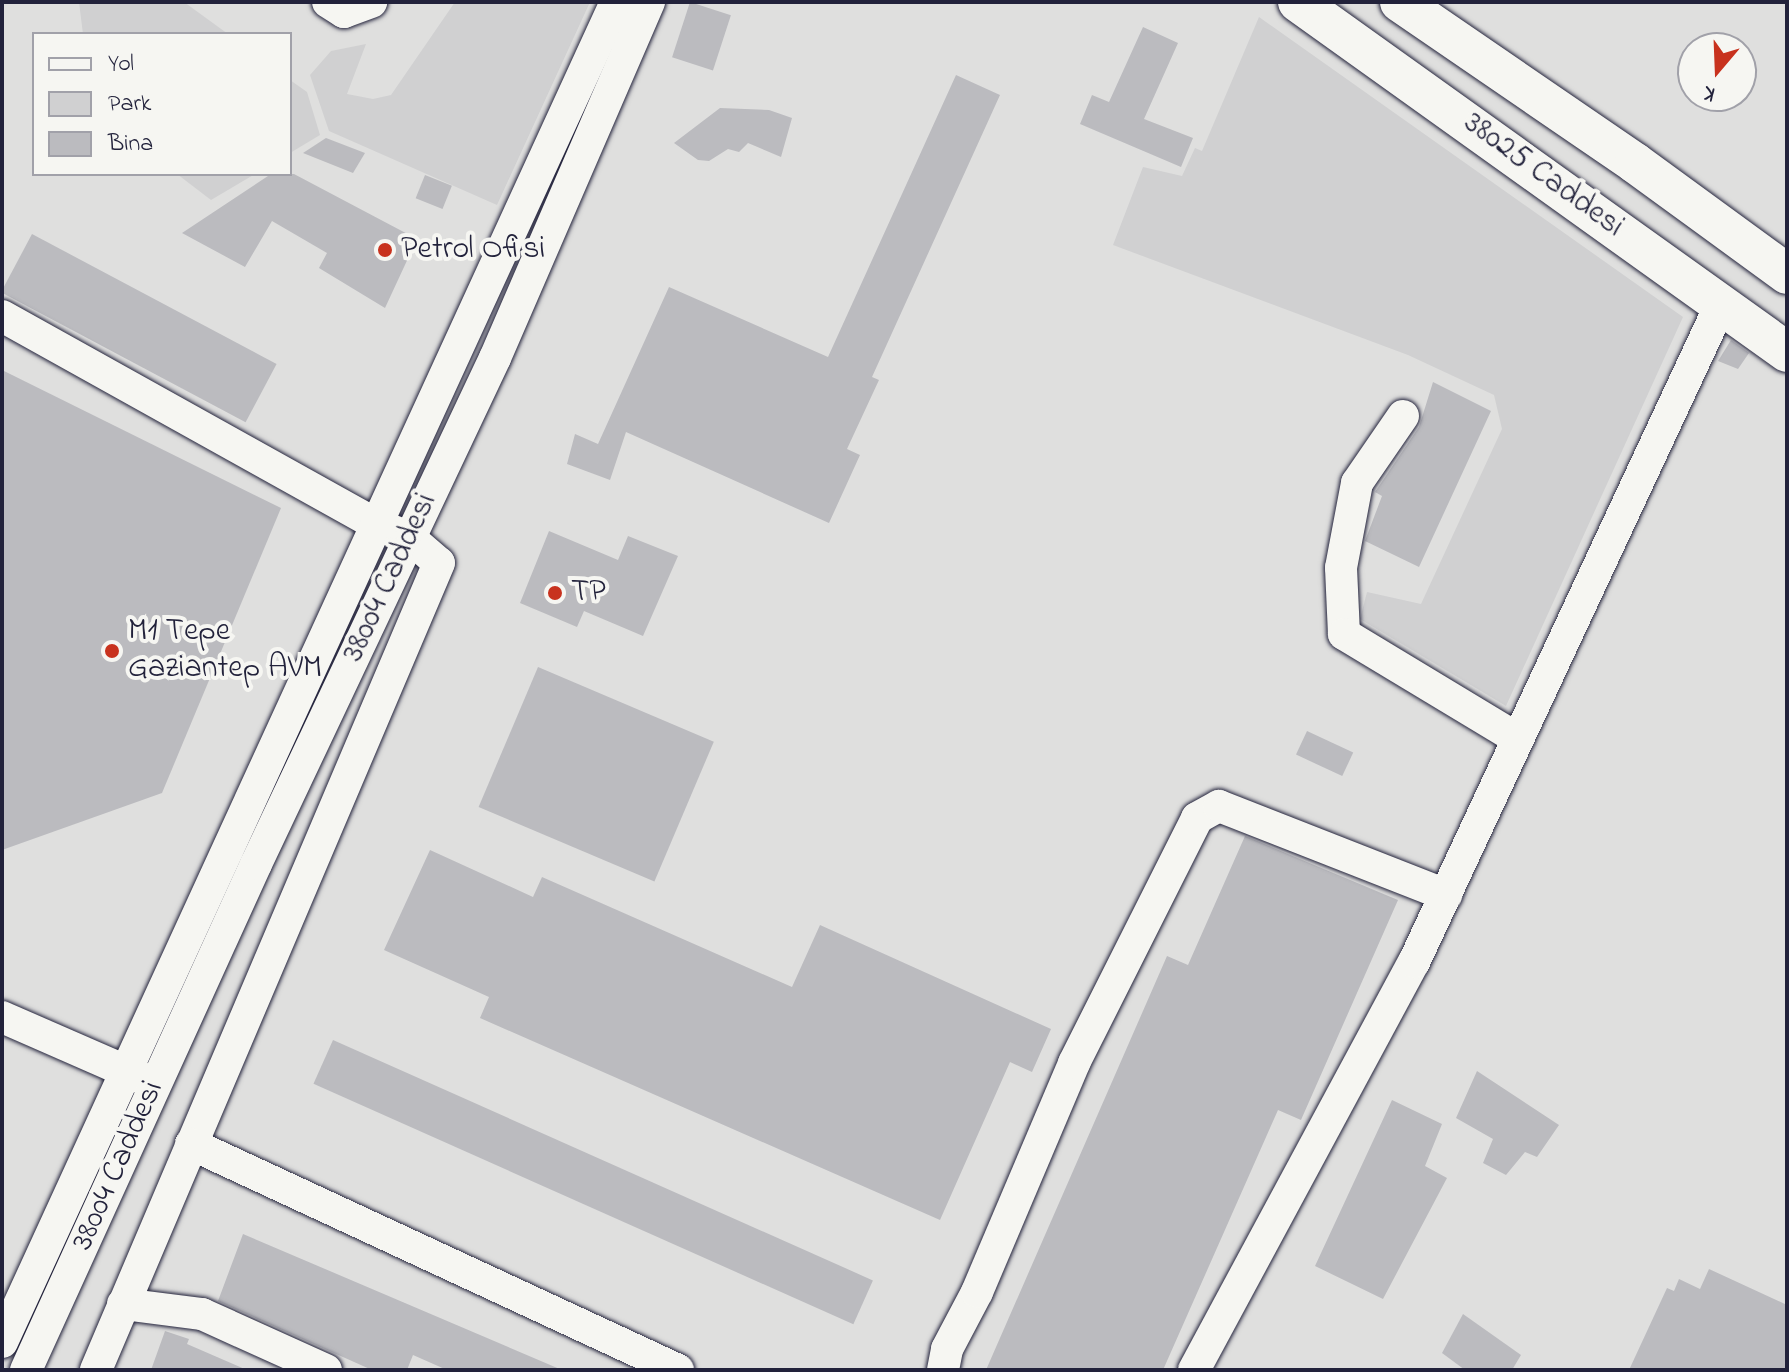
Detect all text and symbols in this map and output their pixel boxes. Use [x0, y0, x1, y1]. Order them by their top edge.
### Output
legend [32, 32, 292, 176]
north arrow [1677, 32, 1757, 112]
text: Yol [108, 47, 134, 82]
text: K [1700, 76, 1720, 110]
text: Park [108, 87, 151, 122]
street label: 38025 Caddesi [1455, 105, 1631, 247]
text: Bina [108, 127, 153, 162]
place label: Petrol Ofisi [401, 231, 545, 269]
marker: Petrol Ofisi [376, 241, 394, 259]
street label: 38004 Caddesi [335, 488, 447, 668]
place label: TP [571, 574, 606, 612]
marker: TP [546, 584, 564, 602]
place label: M1 Tepe Gaziantep AVM [128, 614, 322, 689]
marker: M1 Tepe Gaziantep AVM [103, 642, 121, 660]
street label: 38004 Caddesi [65, 1075, 173, 1257]

